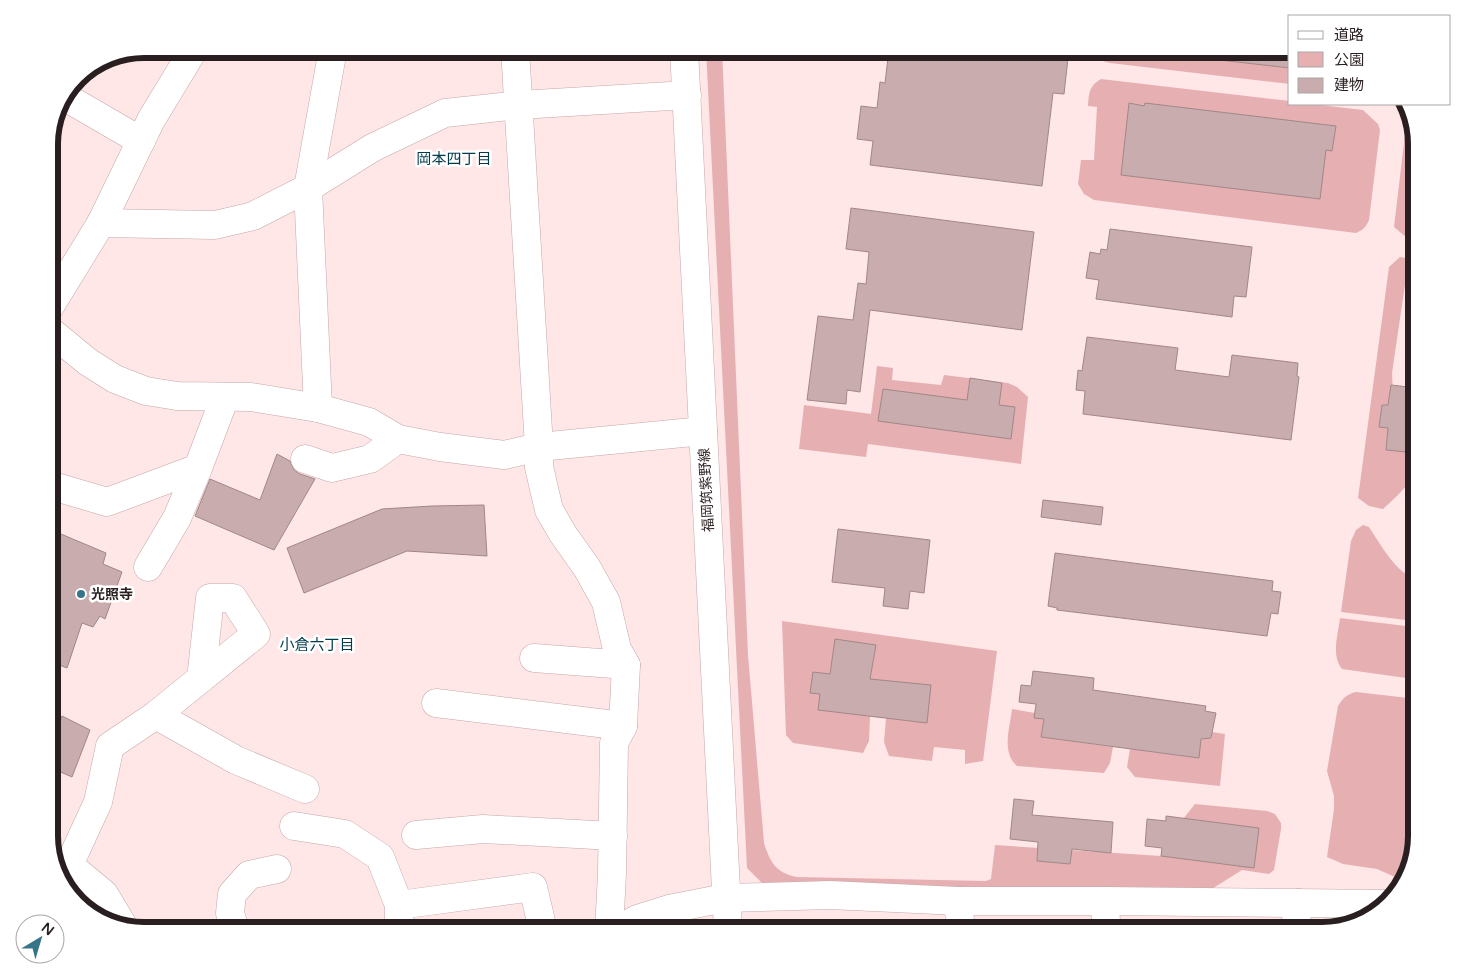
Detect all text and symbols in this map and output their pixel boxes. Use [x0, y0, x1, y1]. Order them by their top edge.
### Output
legend [1288, 15, 1451, 105]
text: 道路 [1334, 26, 1364, 44]
text: 公園 [1334, 51, 1364, 69]
text: 建物 [1334, 76, 1364, 94]
district label: 岡本四丁目 [416, 150, 492, 168]
street label: 福岡筑紫野線 [696, 448, 717, 532]
place label: 光照寺 [91, 586, 133, 603]
marker: 光照寺 [75, 588, 87, 600]
district label: 小倉六丁目 [279, 636, 355, 654]
north arrow [15, 914, 65, 964]
text: N [38, 919, 57, 939]

